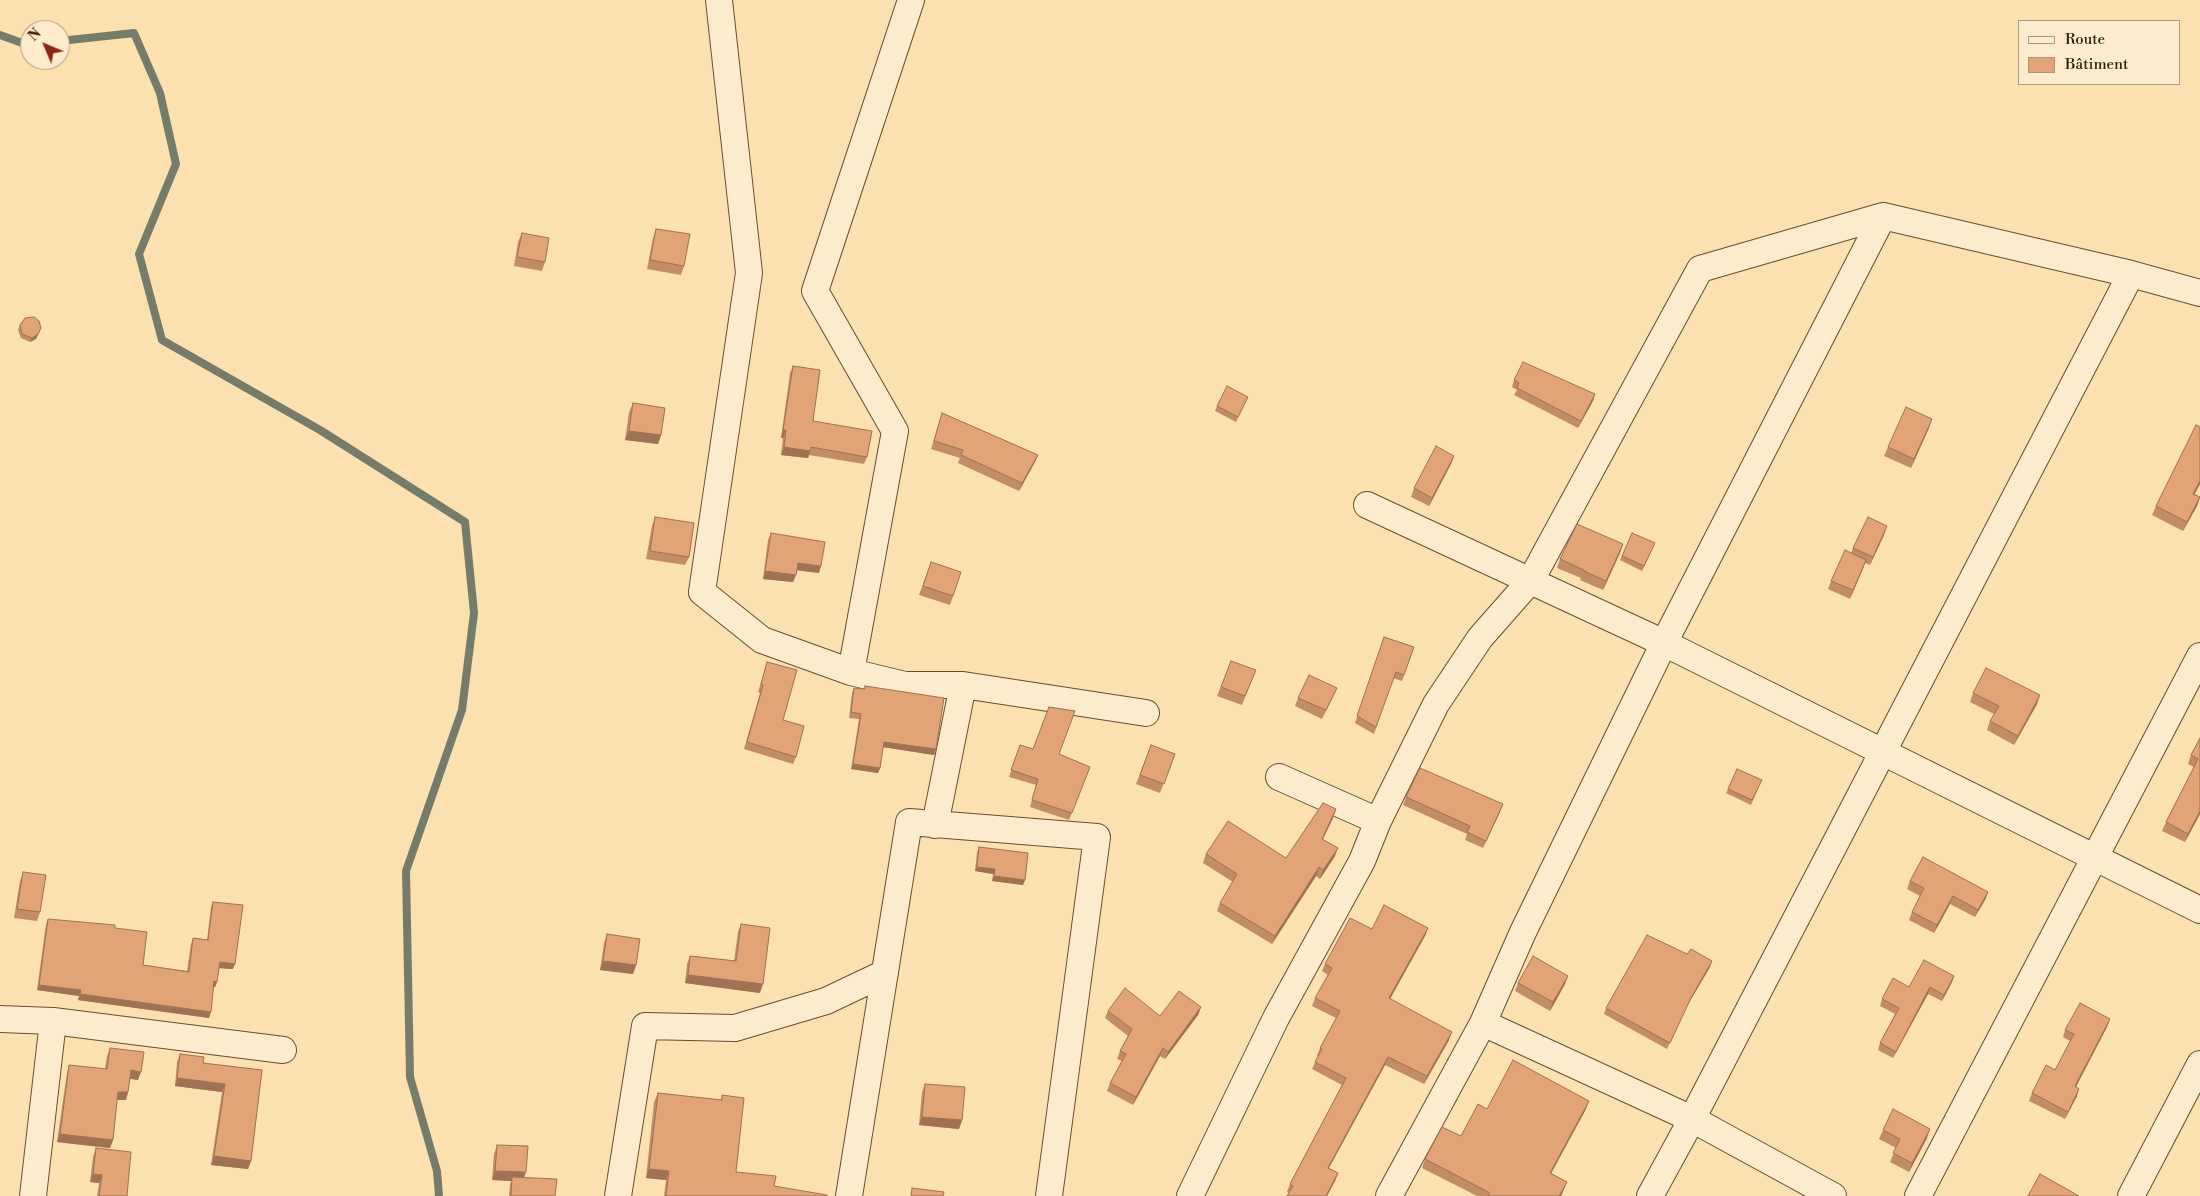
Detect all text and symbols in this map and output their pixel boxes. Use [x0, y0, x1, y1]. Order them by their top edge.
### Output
north arrow [20, 20, 70, 70]
legend [2018, 20, 2180, 85]
text: N [25, 25, 45, 45]
text: Route [2065, 30, 2105, 49]
text: Bâtiment [2065, 55, 2128, 74]

